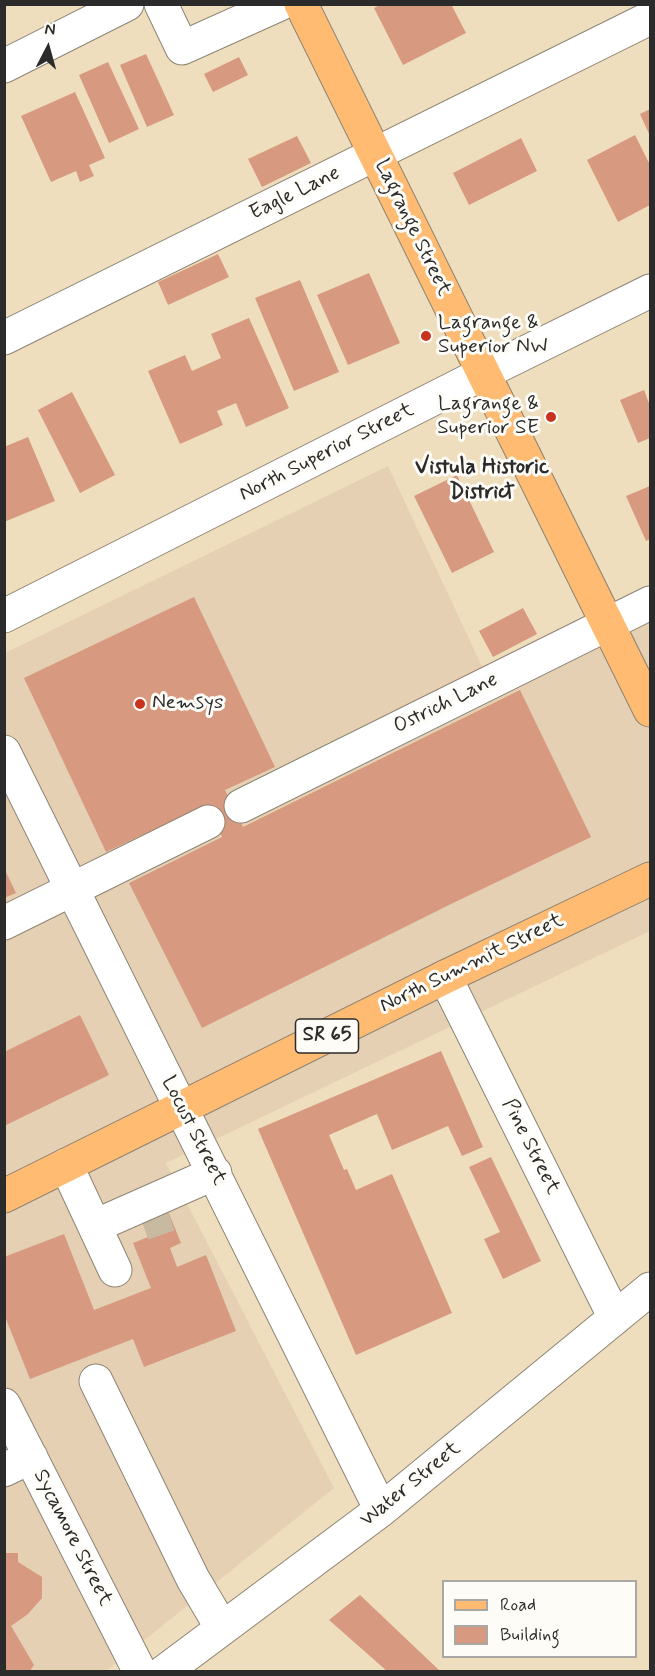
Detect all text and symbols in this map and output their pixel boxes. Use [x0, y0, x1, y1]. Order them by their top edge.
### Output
north arrow [18, 18, 78, 78]
text: N [44, 19, 56, 41]
street label: Lagrange Street [368, 156, 456, 300]
street label: Eagle Lane [246, 161, 344, 227]
place label: Lagrange & Superior NW [438, 311, 547, 361]
marker: Lagrange & Superior NW [419, 329, 433, 343]
place label: Lagrange & Superior SE [437, 392, 539, 442]
street label: North Superior Street [236, 398, 418, 508]
marker: Lagrange & Superior SE [544, 410, 558, 424]
district label: Vistula Historic District [415, 455, 549, 506]
street label: Ostrich Lane [390, 668, 502, 740]
place label: Nemsys [152, 691, 223, 717]
marker: Nemsys [133, 697, 147, 711]
street label: North Summit Street [376, 909, 568, 1019]
road number: SR 65 [296, 1019, 358, 1053]
street label: Locust Street [155, 1072, 231, 1190]
street label: Pine Street [495, 1095, 565, 1199]
street label: Water Street [356, 1437, 466, 1533]
street label: Sycamore Street [27, 1466, 117, 1610]
legend [442, 1580, 637, 1658]
text: Road [500, 1593, 536, 1617]
text: Building [500, 1623, 560, 1647]

